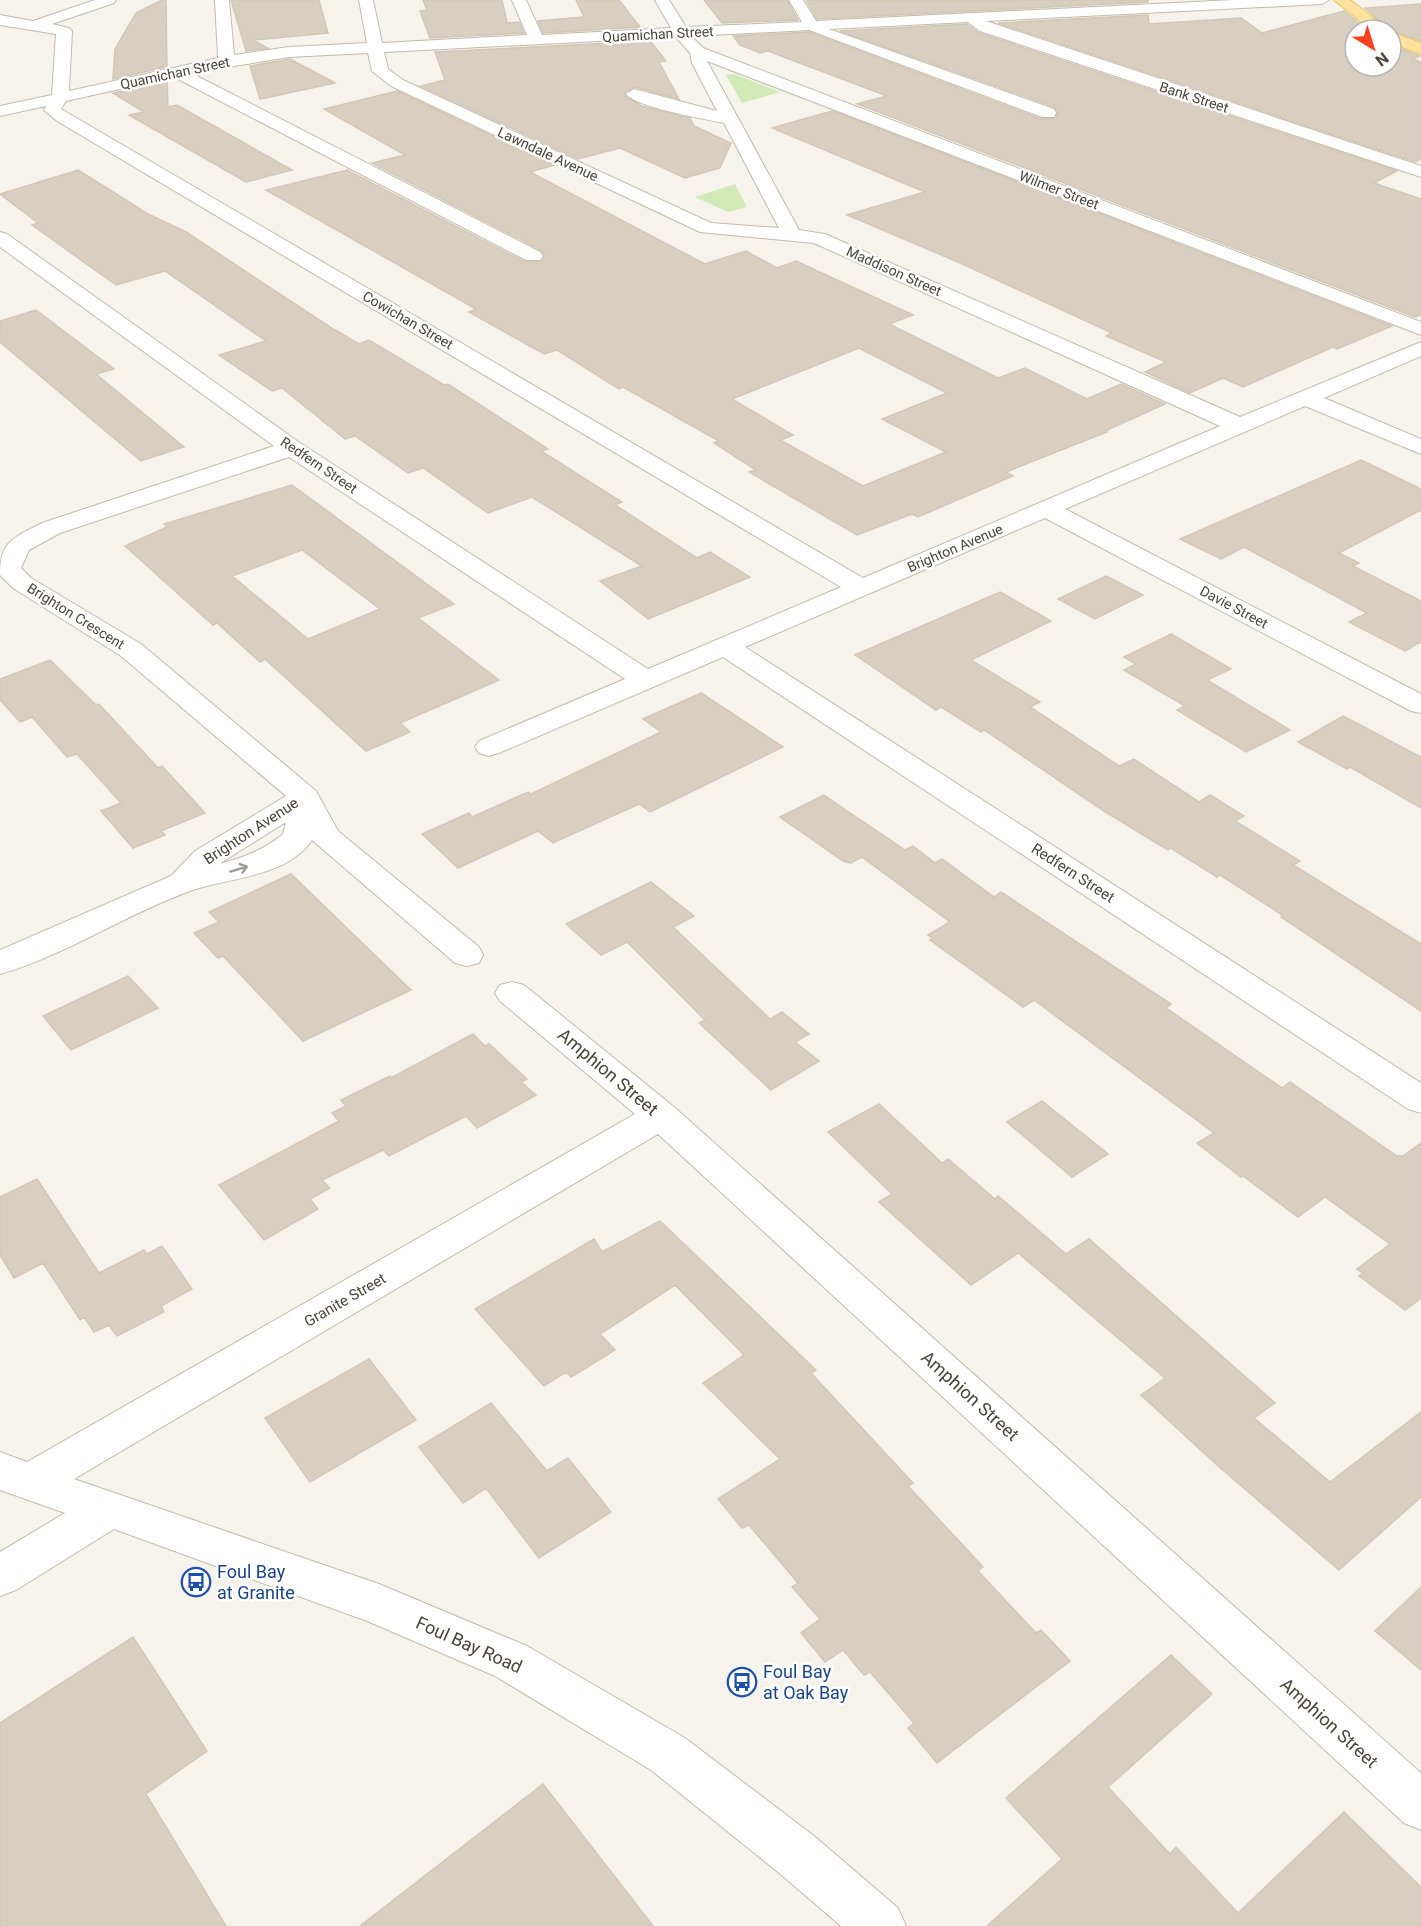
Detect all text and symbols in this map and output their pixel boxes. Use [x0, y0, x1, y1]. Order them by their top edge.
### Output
north arrow [1343, 18, 1403, 78]
street label: Quamichan Street [602, 23, 714, 45]
text: N [1372, 48, 1392, 70]
street label: Quamichan Street [119, 54, 232, 92]
street label: Bank Street [1157, 78, 1231, 116]
street label: Lawndale Avenue [495, 124, 601, 184]
street label: Wilmer Street [1017, 167, 1102, 213]
street label: Maddison Street [844, 243, 944, 299]
street label: Cowichan Street [360, 288, 456, 353]
street label: Redfern Street [278, 433, 361, 497]
street label: Brighton Avenue [905, 521, 1005, 575]
street label: Brighton Crescent [24, 580, 128, 653]
street label: Davie Street [1197, 582, 1271, 632]
street label: Brighton Avenue [200, 794, 302, 868]
street label: Redfern Street [1028, 839, 1118, 907]
one-way arrow [229, 863, 248, 874]
street label: Amphion Street [554, 1024, 663, 1120]
street label: Granite Street [301, 1269, 389, 1331]
street label: Amphion Street [917, 1346, 1024, 1445]
place label: Foul Bay at Granite [217, 1561, 295, 1603]
bus stop icon: Foul Bay at Granite [180, 1566, 212, 1598]
street label: Foul Bay Road [413, 1612, 526, 1677]
place label: Foul Bay at Oak Bay [763, 1661, 849, 1703]
bus stop icon: Foul Bay at Oak Bay [726, 1666, 758, 1698]
street label: Amphion Street [1276, 1673, 1383, 1772]

